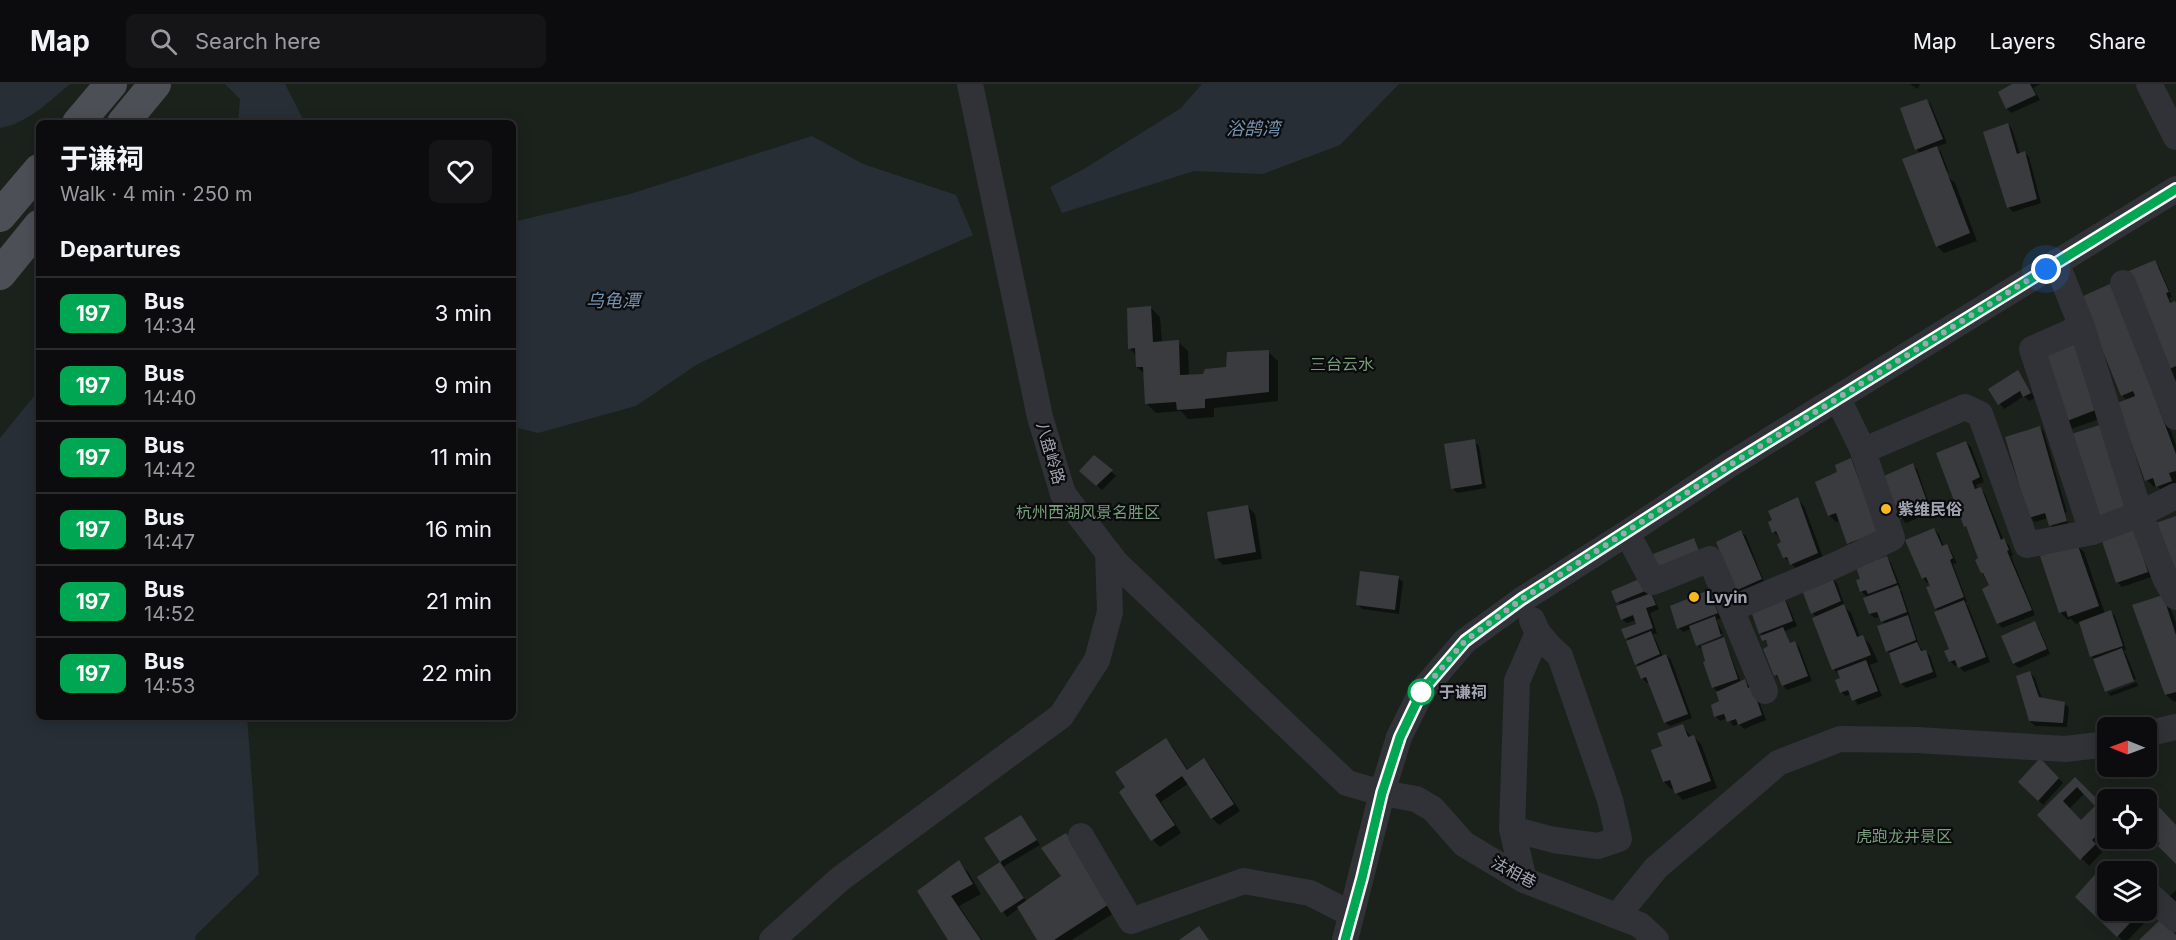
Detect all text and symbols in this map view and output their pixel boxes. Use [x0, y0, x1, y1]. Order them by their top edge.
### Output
search box [126, 14, 546, 68]
text: Map [30, 24, 90, 58]
icon: search [147, 25, 180, 58]
text: Search here [195, 28, 321, 54]
text: Map [1913, 29, 1957, 54]
text: Layers [1990, 29, 2056, 54]
text: Share [2089, 29, 2146, 54]
water label: 浴鹄湾 [1226, 118, 1283, 139]
button: heart [429, 140, 492, 203]
text: 于谦祠 [60, 142, 144, 176]
text: Walk · 4 min · 250 m [60, 182, 253, 206]
text: Departures [60, 236, 181, 262]
your location [2031, 254, 2061, 284]
text: Bus [144, 288, 185, 314]
water label: 乌龟潭 [586, 290, 643, 311]
text: 3 min [435, 300, 492, 326]
text: 197 [76, 301, 110, 326]
text: 14:34 [144, 314, 196, 338]
park label: 三台云水 [1310, 354, 1374, 374]
text: Bus [144, 360, 185, 386]
text: 9 min [435, 372, 492, 398]
text: 197 [76, 373, 110, 398]
text: 14:40 [144, 386, 196, 410]
street label: 八盘岭路 [1033, 419, 1069, 487]
text: Bus [144, 432, 185, 458]
text: 11 min [430, 444, 492, 470]
text: 197 [76, 445, 110, 470]
text: 14:42 [144, 458, 196, 482]
place label: 紫维民俗 [1898, 499, 1962, 519]
park label: 杭州西湖风景名胜区 [1016, 502, 1160, 522]
marker: 紫维民俗 [1879, 502, 1893, 516]
text: Bus [144, 504, 185, 530]
text: 16 min [426, 516, 492, 542]
text: 197 [76, 517, 110, 542]
text: 14:47 [144, 530, 195, 554]
text: Bus [144, 576, 185, 602]
place label: Lvyin [1706, 587, 1747, 607]
text: 21 min [426, 588, 492, 614]
text: 197 [76, 589, 110, 614]
marker: Lvyin [1687, 590, 1701, 604]
text: 14:52 [144, 602, 195, 626]
text: Bus [144, 648, 185, 674]
text: 22 min [421, 660, 492, 686]
text: 197 [76, 661, 110, 686]
text: 14:53 [144, 674, 195, 698]
marker: 于谦祠 [1408, 679, 1434, 705]
place label: 于谦祠 [1439, 682, 1487, 702]
north arrow [2097, 717, 2157, 777]
map controls [2097, 717, 2157, 921]
button: locate [2097, 789, 2157, 849]
park label: 虎跑龙井景区 [1856, 826, 1952, 846]
street label: 法相巷 [1488, 852, 1540, 892]
button: layers [2097, 861, 2157, 921]

